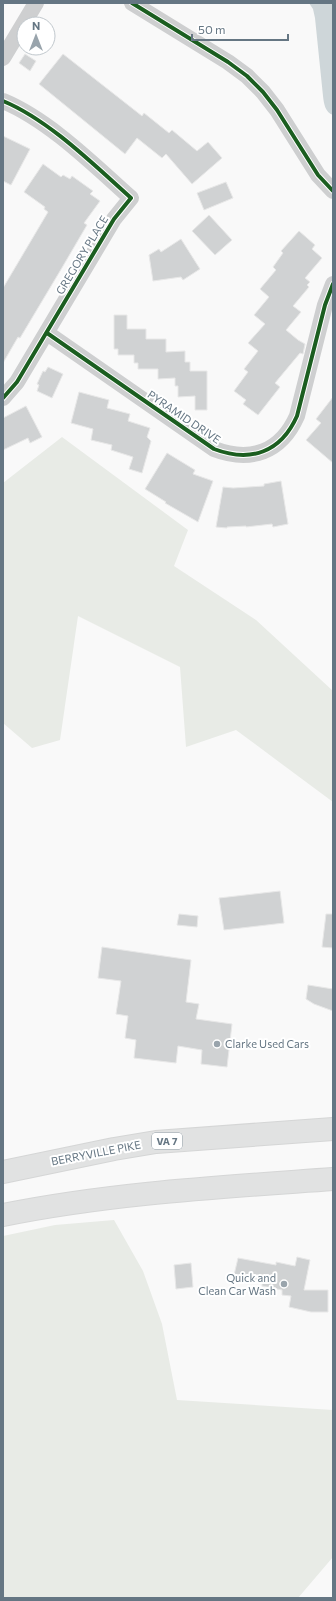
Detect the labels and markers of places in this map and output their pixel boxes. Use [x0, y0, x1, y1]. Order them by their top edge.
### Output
place label: Clarke Used Cars [225, 1037, 309, 1050]
marker: Clarke Used Cars [212, 1039, 222, 1049]
place label: Quick and Clean Car Wash [198, 1271, 276, 1297]
marker: Quick and Clean Car Wash [279, 1279, 289, 1289]

